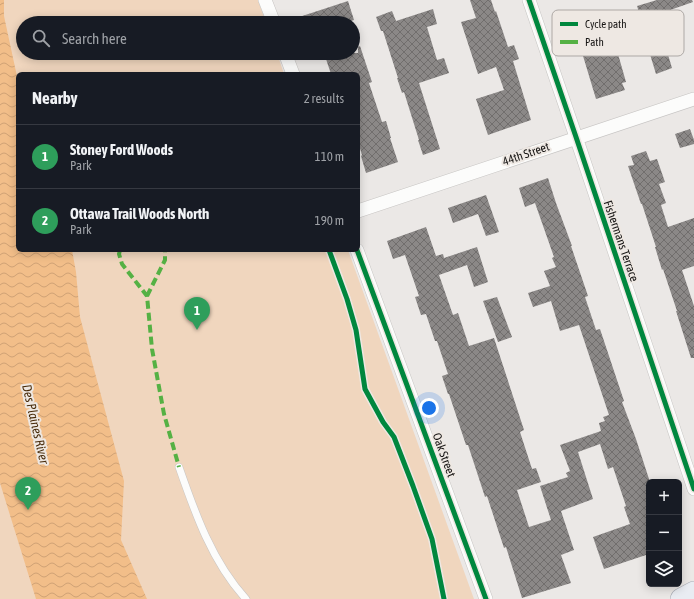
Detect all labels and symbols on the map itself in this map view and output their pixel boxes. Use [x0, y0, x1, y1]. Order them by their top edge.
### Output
legend [552, 10, 684, 56]
text: Cycle path [585, 18, 627, 30]
text: Path [585, 36, 604, 48]
street label: 44th Street [501, 139, 552, 169]
street label: Fishermans Terrace [601, 199, 641, 283]
pin: 1 [184, 297, 210, 330]
water label: Des Plaines River [19, 383, 52, 467]
your location [419, 398, 439, 418]
street label: Oak Street [430, 431, 459, 479]
pin: 2 [15, 477, 41, 510]

